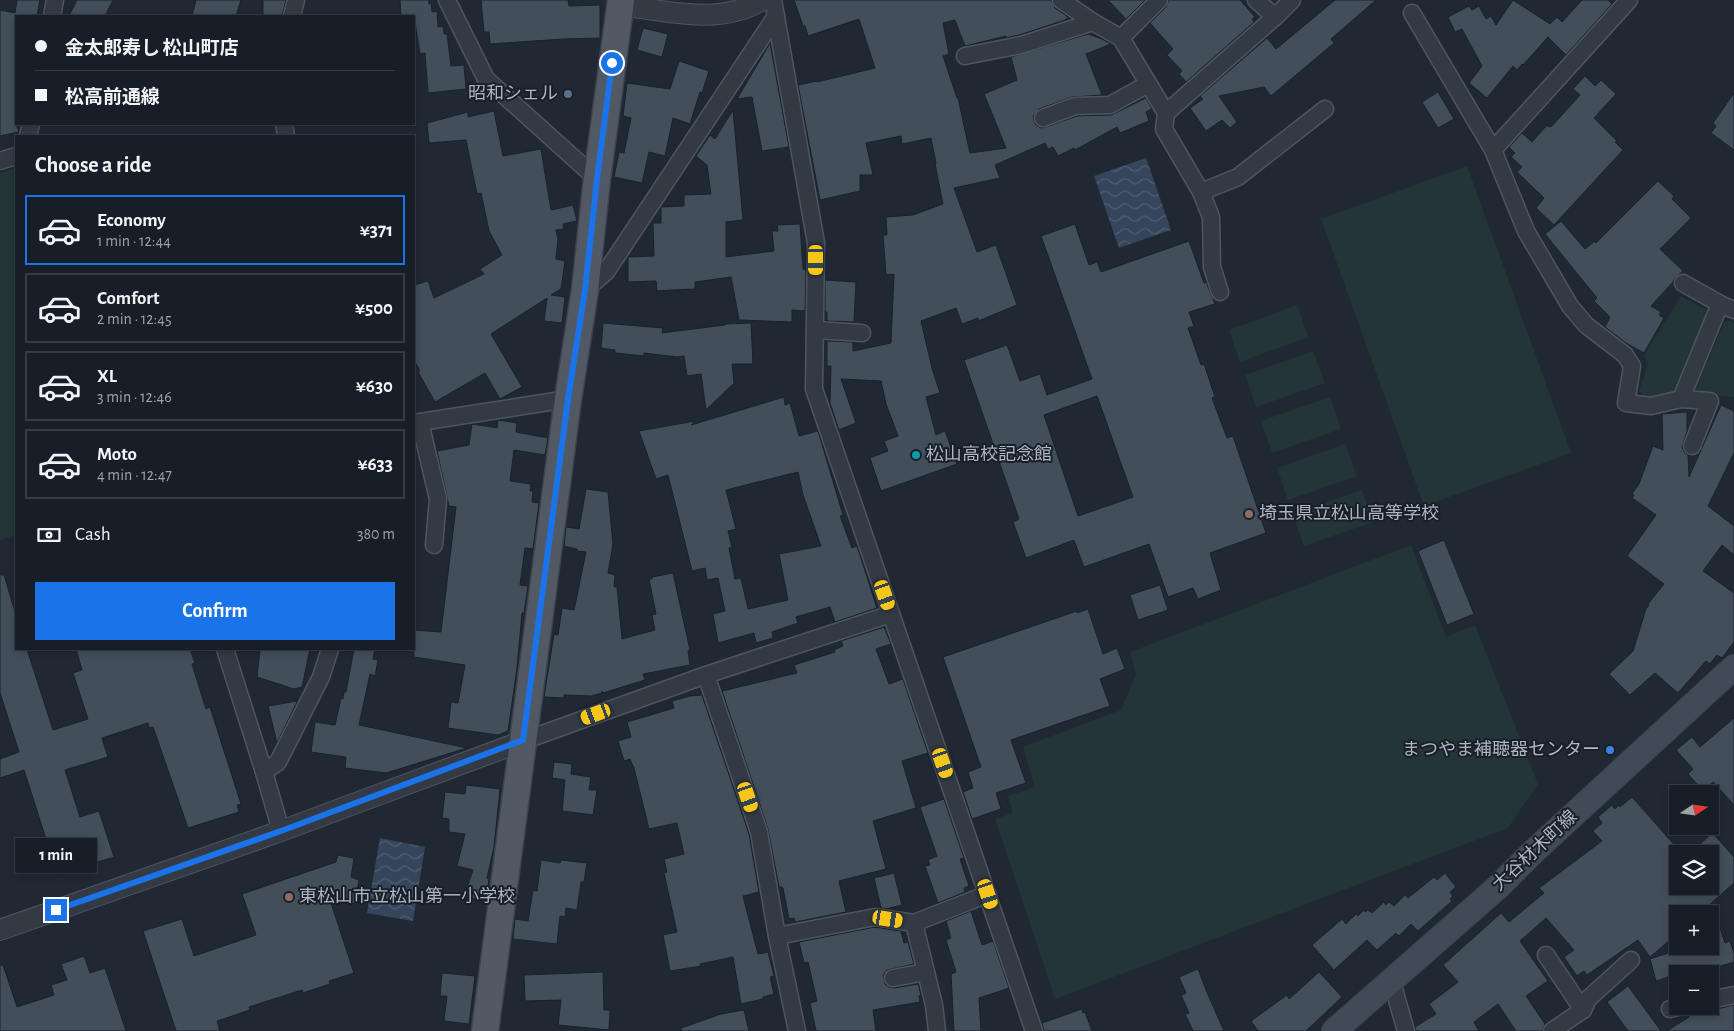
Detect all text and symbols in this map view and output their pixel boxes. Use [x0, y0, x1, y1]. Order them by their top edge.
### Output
text: 金太郎寿し 松山町店 [65, 39, 239, 58]
route start [601, 52, 623, 74]
place label: 昭和シェル [468, 83, 558, 103]
text: 松高前通線 [65, 88, 160, 107]
marker: 昭和シェル [562, 88, 574, 100]
text: Choose a ride [35, 154, 151, 176]
icon: car [37, 208, 82, 253]
text: Economy [97, 211, 166, 230]
text: ¥371 [360, 221, 393, 240]
text: 1 min · 12:44 [97, 233, 171, 249]
car [808, 245, 823, 275]
icon: car [37, 286, 82, 331]
text: Comfort [97, 289, 159, 308]
text: ¥500 [355, 299, 393, 318]
text: 2 min · 12:45 [97, 311, 172, 327]
icon: car [37, 364, 82, 409]
text: XL [97, 367, 117, 386]
text: ¥630 [356, 377, 393, 396]
text: 3 min · 12:46 [97, 389, 172, 405]
icon: car [37, 442, 82, 487]
text: Moto [97, 445, 137, 464]
place label: 松山高校記念館 [926, 445, 1052, 464]
marker: 松山高校記念館 [910, 449, 922, 461]
text: ¥633 [357, 455, 393, 474]
text: 4 min · 12:47 [97, 467, 172, 483]
place label: 埼玉県立松山高等学校 [1259, 503, 1439, 523]
marker: 埼玉県立松山高等学校 [1243, 508, 1255, 520]
icon: cash [35, 521, 63, 549]
text: Cash [75, 525, 111, 544]
text: 380 m [357, 526, 395, 542]
car [873, 578, 896, 612]
button: Confirm [35, 582, 395, 640]
car [579, 702, 612, 726]
place label: まつやま補聴器センター [1402, 740, 1600, 759]
marker: まつやま補聴器センター [1604, 744, 1616, 756]
car [931, 746, 954, 780]
car [736, 780, 759, 814]
north arrow [1669, 785, 1719, 835]
map controls [1669, 785, 1719, 1015]
street label: 大谷材木町線 [1488, 806, 1581, 894]
callout: 1 min [15, 838, 97, 872]
button: layers [1669, 845, 1719, 895]
text: 1 min [39, 847, 73, 863]
car [976, 877, 999, 911]
place label: 東松山市立松山第一小学校 [299, 886, 515, 906]
marker: 東松山市立松山第一小学校 [283, 891, 295, 903]
route end [45, 899, 67, 921]
button: + [1669, 905, 1719, 955]
car [872, 909, 903, 929]
button: − [1669, 965, 1719, 1015]

